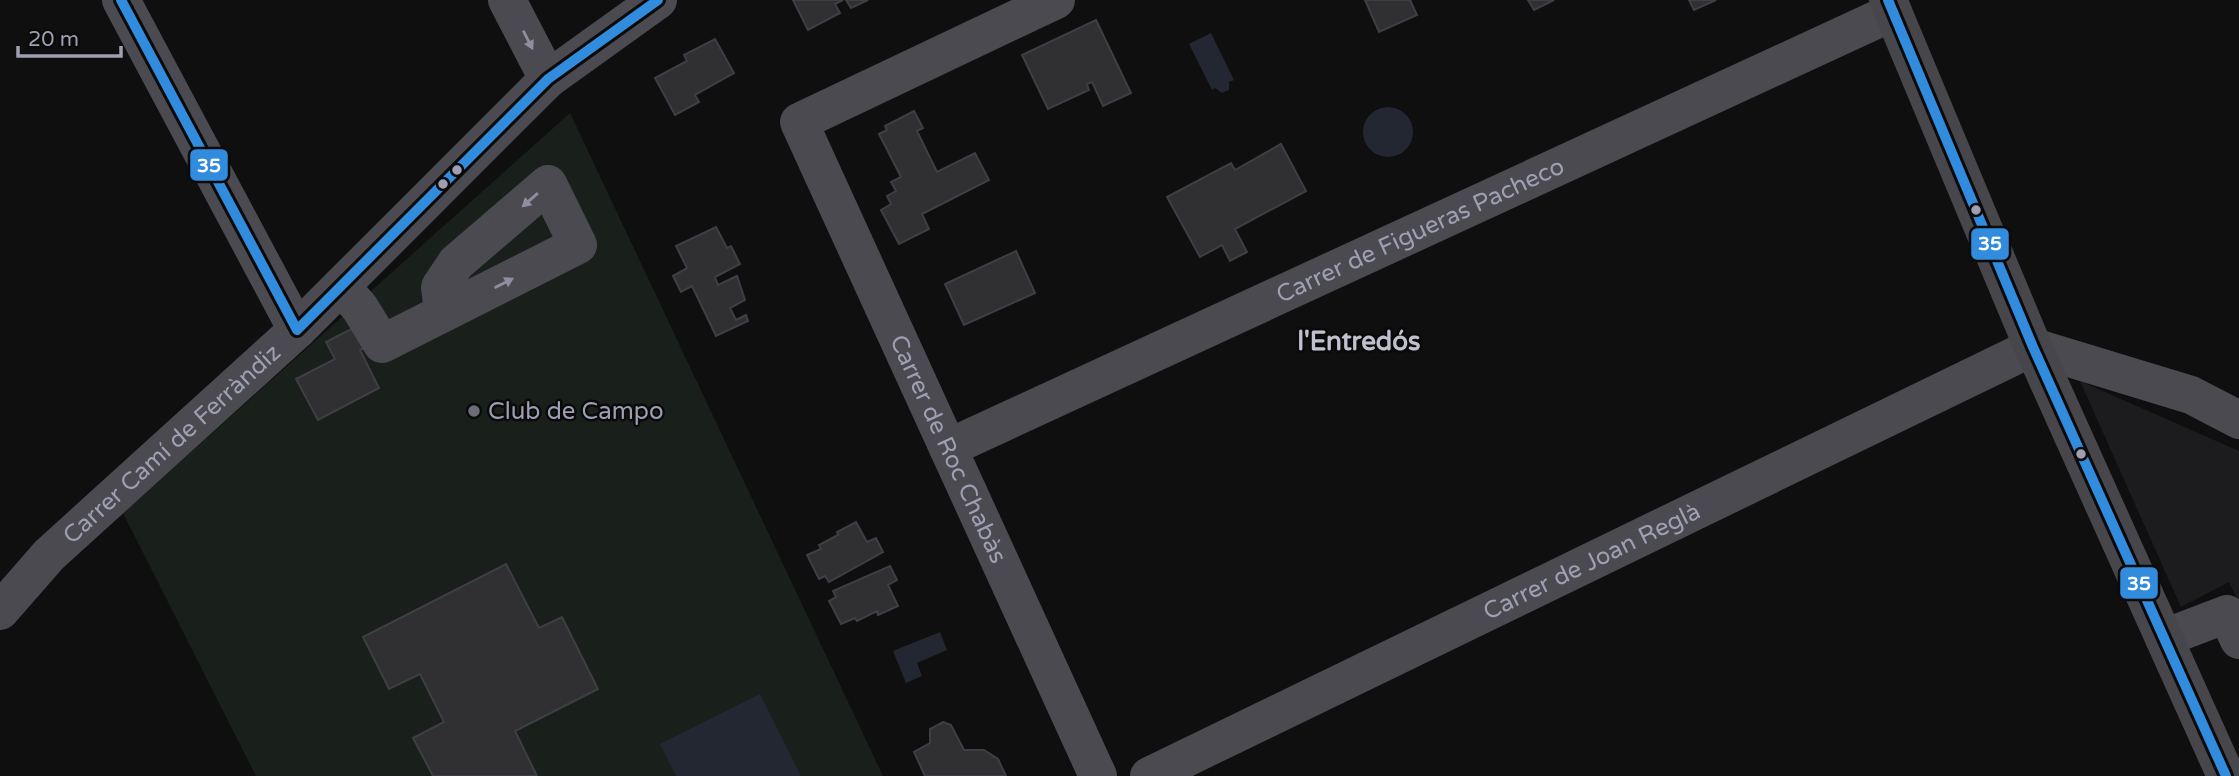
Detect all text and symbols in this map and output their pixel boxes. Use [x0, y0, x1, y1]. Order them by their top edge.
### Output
scale bar [18, 14, 121, 58]
text: 20 m [28, 27, 79, 52]
one-way arrow [521, 30, 533, 50]
line badge: 35 [189, 148, 229, 182]
street label: Carrer de Figueras Pacheco [1272, 151, 1569, 309]
text: 35 [197, 155, 221, 177]
unlabelled marker [450, 163, 464, 177]
unlabelled marker [436, 177, 450, 191]
one-way arrow [521, 192, 539, 208]
unlabelled marker [1969, 203, 1983, 217]
line badge: 35 [1970, 227, 2010, 261]
text: 35 [1978, 233, 2002, 255]
one-way arrow [494, 277, 514, 288]
district label: l'Entredós [1297, 326, 1421, 357]
street label: Carrer de Roc Chabàs [884, 330, 1013, 568]
street label: Carrer Camí de Ferràndiz [57, 338, 286, 550]
place label: Club de Campo [488, 397, 664, 426]
marker: Club de Campo [466, 403, 482, 419]
unlabelled marker [2074, 447, 2088, 461]
street label: Carrer de Joan Reglà [1478, 496, 1705, 626]
line badge: 35 [2119, 566, 2159, 600]
text: 35 [2127, 573, 2151, 595]

